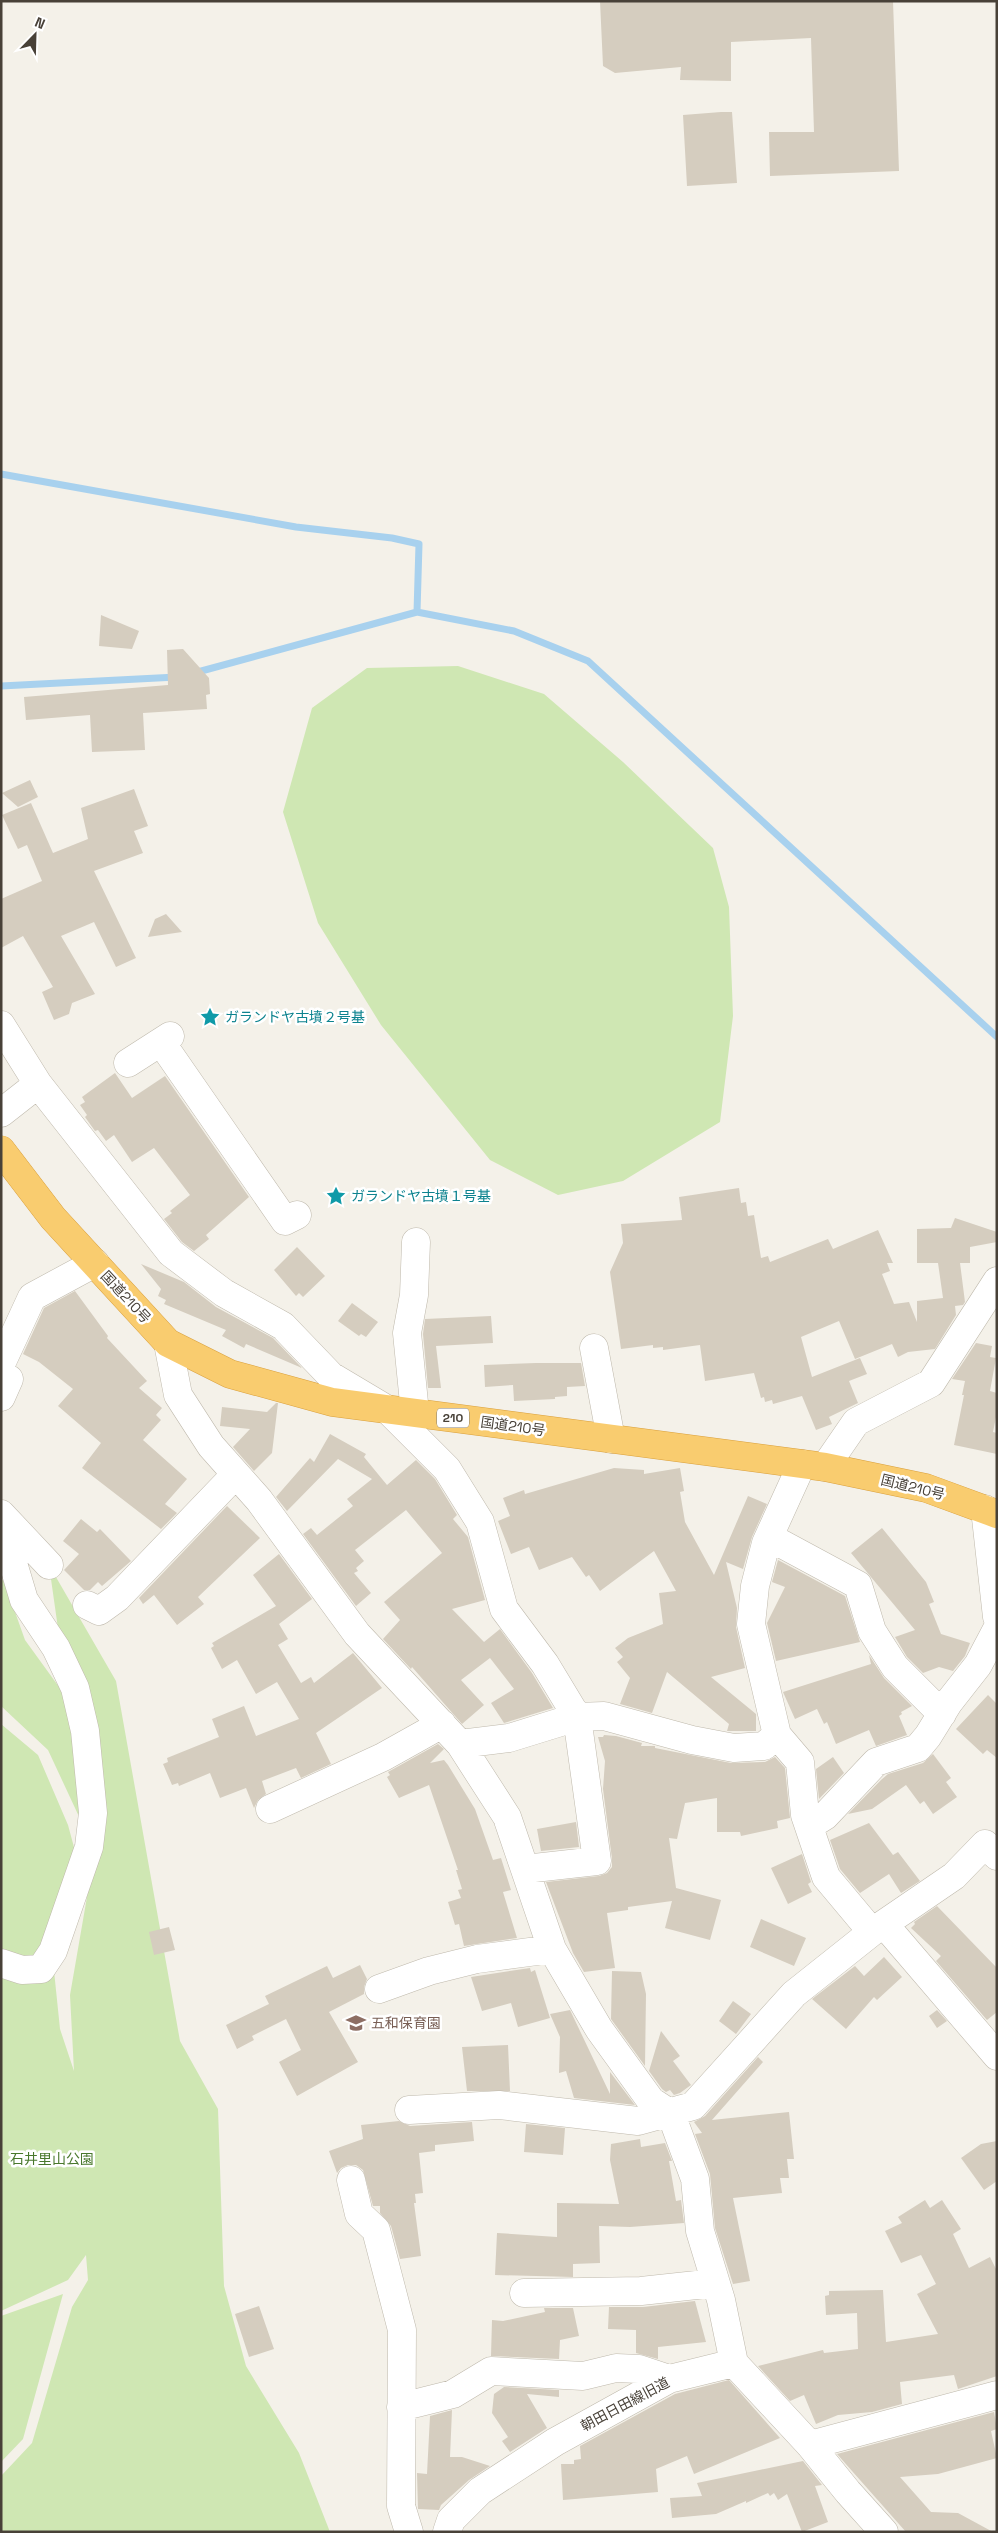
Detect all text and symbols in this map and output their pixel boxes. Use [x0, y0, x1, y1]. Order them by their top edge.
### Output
north arrow [10, 10, 60, 60]
text: N [32, 13, 48, 33]
place icon: ガランドヤ古墳２号基 [199, 1006, 221, 1028]
place label: ガランドヤ古墳２号基 [225, 1008, 365, 1026]
place icon: ガランドヤ古墳１号基 [325, 1185, 347, 1207]
place label: ガランドヤ古墳１号基 [351, 1187, 491, 1205]
street label: 国道210号 [97, 1267, 155, 1327]
road number: 210 [437, 1409, 469, 1428]
street label: 国道210号 [479, 1413, 547, 1439]
street label: 国道210号 [879, 1470, 947, 1504]
school or university icon: 五和保育園 [345, 2012, 367, 2034]
place label: 五和保育園 [371, 2014, 441, 2032]
park label: 石井里山公園 [10, 2150, 94, 2168]
street label: 朝田日田線旧道 [578, 2373, 672, 2435]

